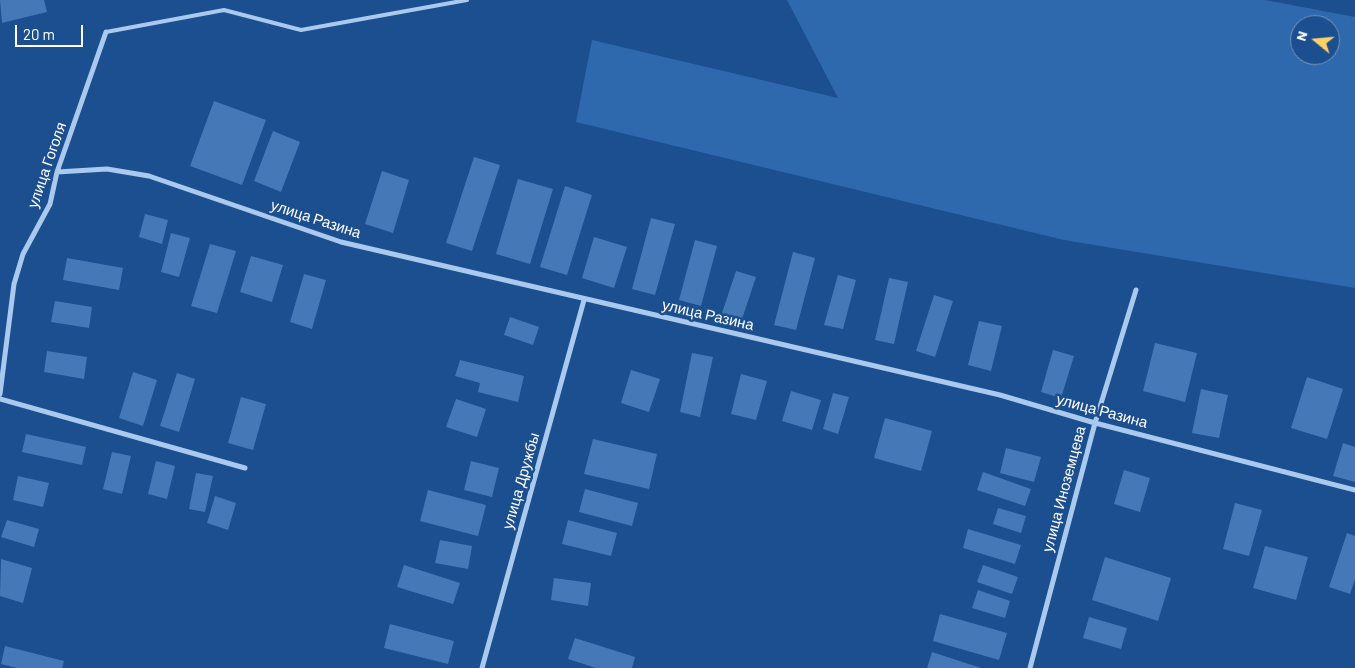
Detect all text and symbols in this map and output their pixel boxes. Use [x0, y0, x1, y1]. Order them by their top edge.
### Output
scale bar [18, 15, 85, 47]
north arrow [1290, 15, 1340, 65]
text: 20 m [23, 25, 55, 43]
text: N [1292, 29, 1311, 43]
street label: улица Гоголя [24, 120, 70, 210]
street label: улица Разина [269, 196, 363, 242]
street label: улица Разина [660, 296, 756, 334]
street label: улица Разина [1054, 390, 1150, 432]
street label: улица Иноземцева [1039, 424, 1089, 554]
street label: улица Дружбы [499, 431, 543, 531]

